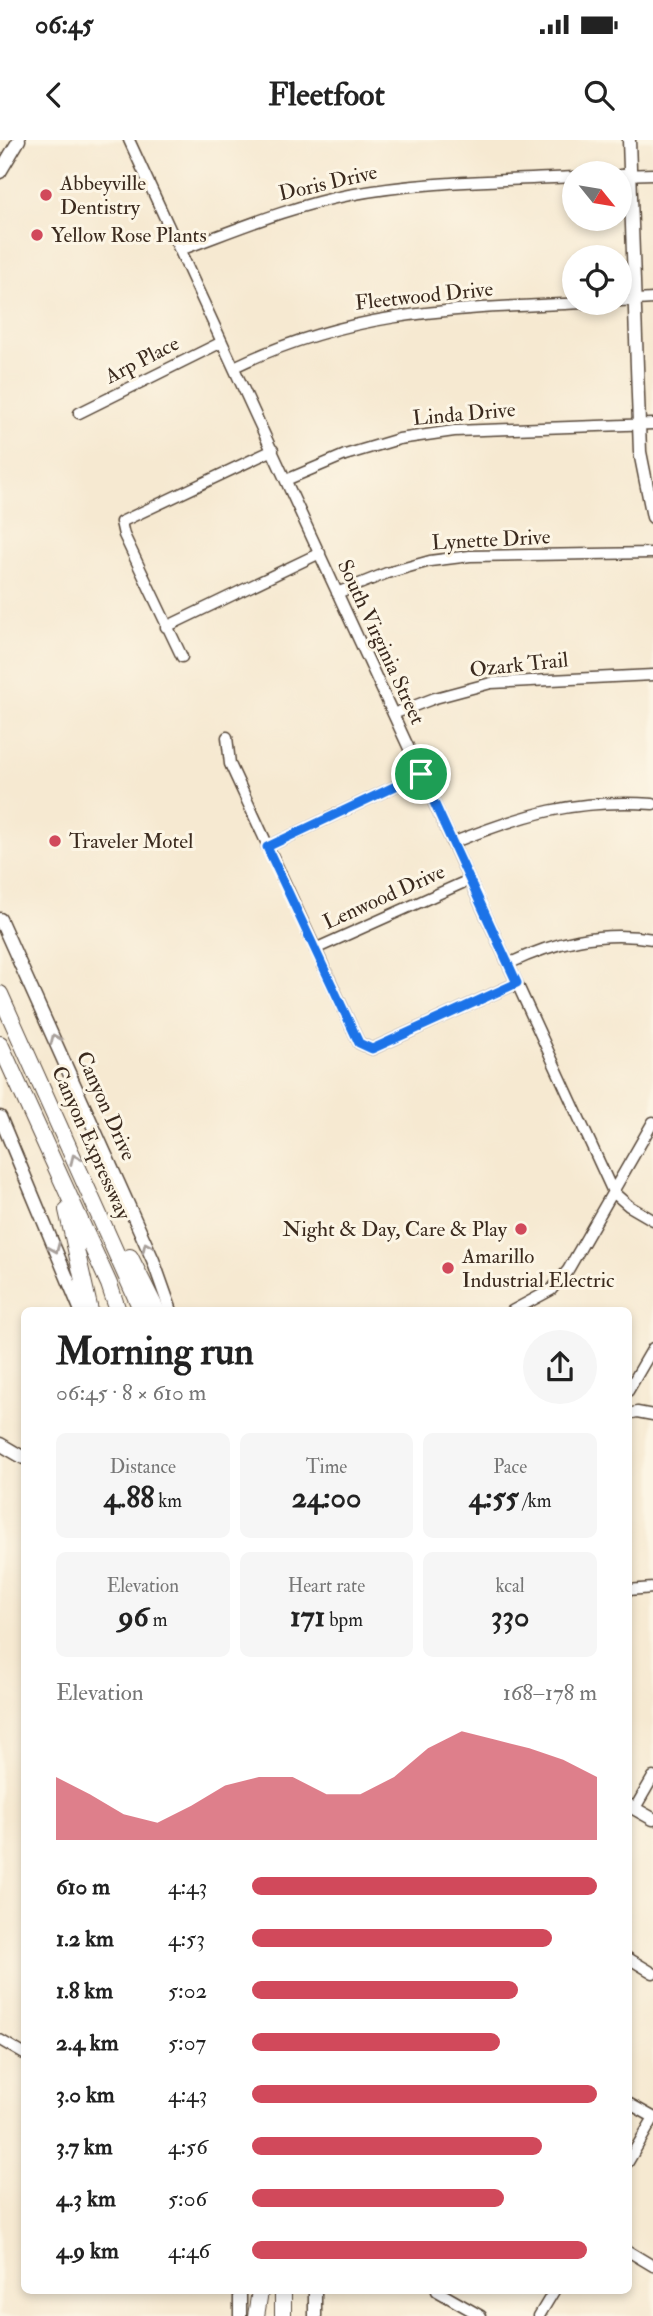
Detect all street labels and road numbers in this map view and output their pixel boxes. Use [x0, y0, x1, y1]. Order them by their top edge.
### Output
street label: Doris Drive [276, 159, 380, 207]
street label: Fleetwood Drive [354, 275, 495, 317]
street label: Arp Place [99, 330, 184, 391]
street label: Linda Drive [411, 396, 517, 432]
street label: Lynette Drive [431, 523, 551, 557]
street label: South Virginia Street [331, 555, 431, 729]
street label: Ozark Trail [468, 646, 570, 684]
street label: Lenwood Drive [319, 858, 449, 936]
street label: Canyon Drive [70, 1047, 142, 1165]
street label: Canyon Expressway [45, 1062, 137, 1225]

